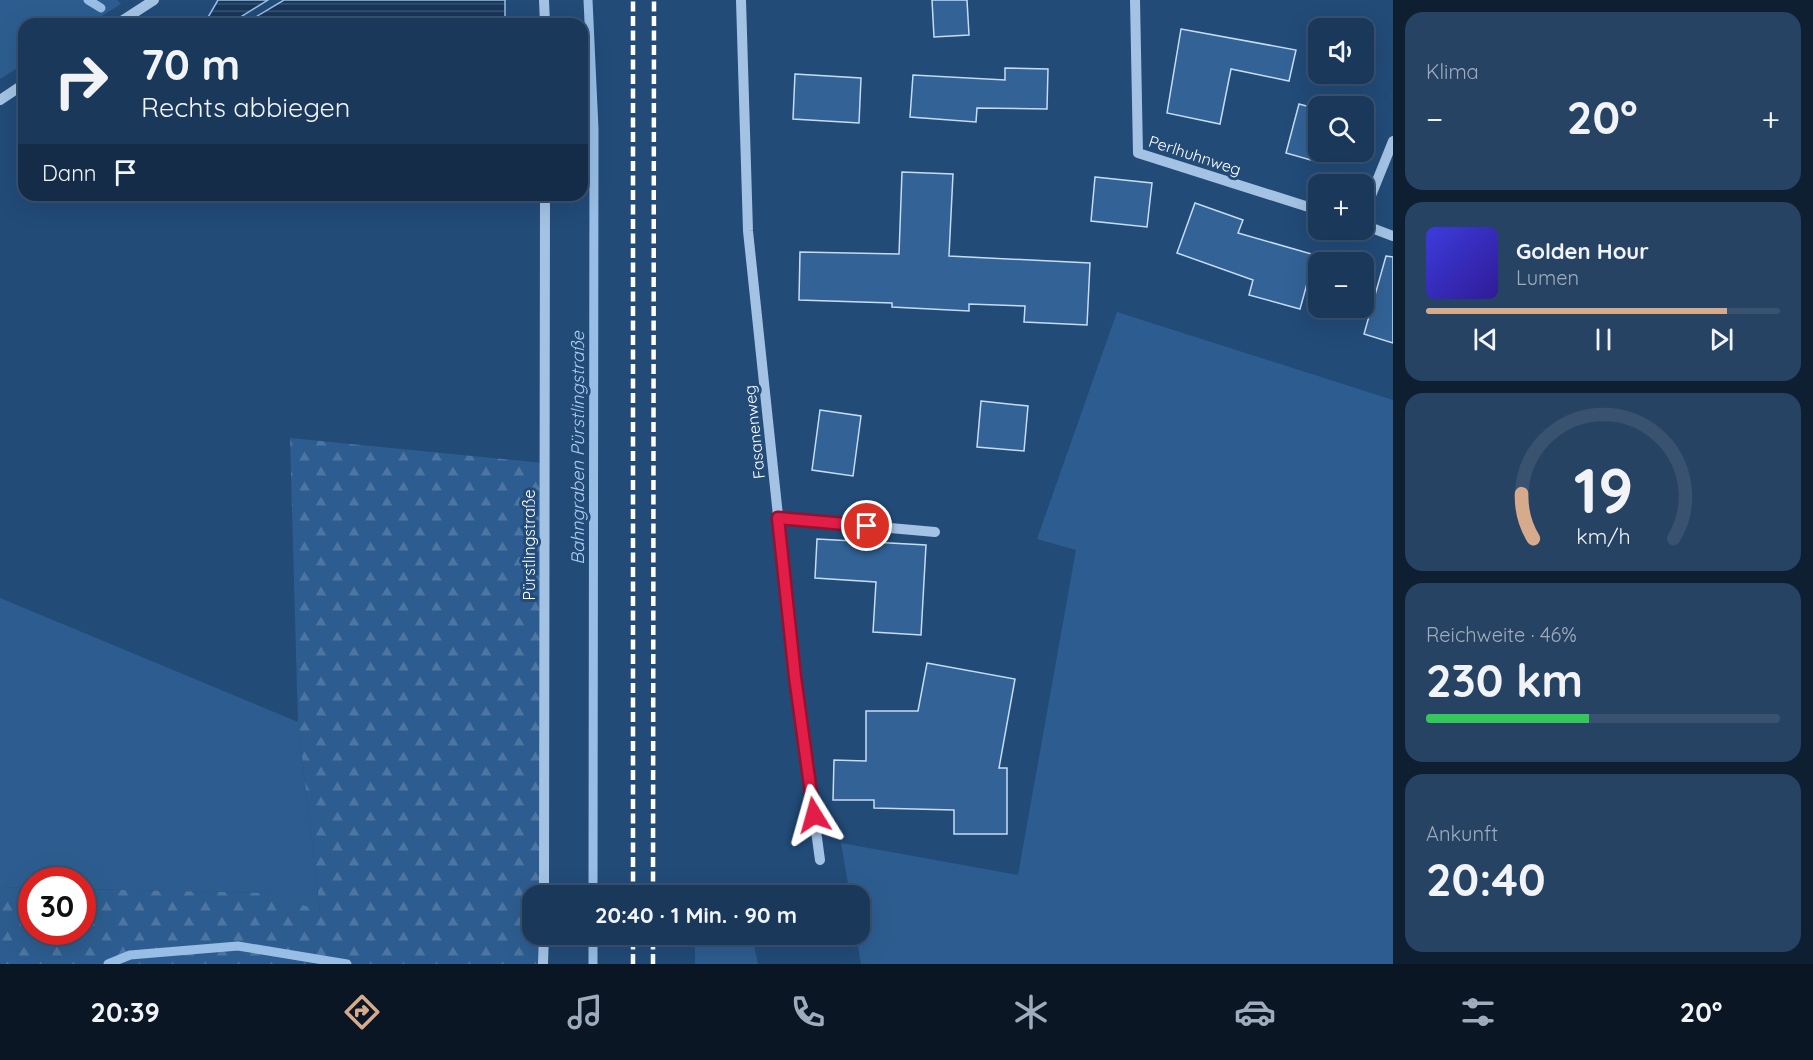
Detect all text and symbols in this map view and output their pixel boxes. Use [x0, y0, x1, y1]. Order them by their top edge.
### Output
map controls [1308, 18, 1374, 318]
button: sound [1308, 18, 1374, 84]
text: 70 m [141, 38, 240, 91]
icon: right [42, 42, 120, 120]
text: Klima [1426, 59, 1479, 84]
text: 20° [1567, 89, 1638, 145]
text: Rechts abbiegen [141, 90, 350, 124]
button: search [1308, 96, 1374, 162]
text: − [1426, 98, 1443, 139]
text: + [1761, 98, 1780, 139]
street label: Perlhuhnweg [1146, 131, 1244, 179]
icon: arrive [109, 156, 142, 189]
text: Dann [42, 159, 97, 187]
button: + [1308, 174, 1374, 240]
text: Golden Hour [1516, 237, 1649, 265]
button: − [1308, 252, 1374, 318]
text: Lumen [1516, 265, 1579, 290]
icon: previous [1469, 323, 1502, 356]
icon: pause [1587, 323, 1620, 356]
icon: next [1705, 323, 1738, 356]
water label: Bahngraben Pürstlingstraße [566, 330, 589, 565]
street label: Fasanenweg [739, 384, 769, 480]
text: 19 [1573, 451, 1633, 529]
street label: Pürstlingstraße [519, 489, 539, 601]
pin [841, 500, 892, 551]
icon: arrive [850, 509, 883, 542]
text: km/h [1576, 523, 1630, 549]
text: Reichweite · 46% [1426, 622, 1577, 647]
text: 230 km [1426, 652, 1583, 708]
position arrow [782, 783, 846, 847]
text: Ankunft [1426, 821, 1498, 846]
text: 20:40 [1426, 851, 1546, 907]
speed limit sign: 30 [18, 867, 96, 945]
text: 20:40 · 1 Min. · 90 m [595, 901, 797, 929]
icon: directions [341, 991, 383, 1033]
icon: music [564, 991, 606, 1033]
icon: phone [787, 991, 829, 1033]
icon: climate [1010, 991, 1052, 1033]
icon: car [1234, 991, 1276, 1033]
icon: filters [1457, 991, 1499, 1033]
text: 20:39 [91, 995, 160, 1029]
text: 20° [1680, 995, 1722, 1029]

